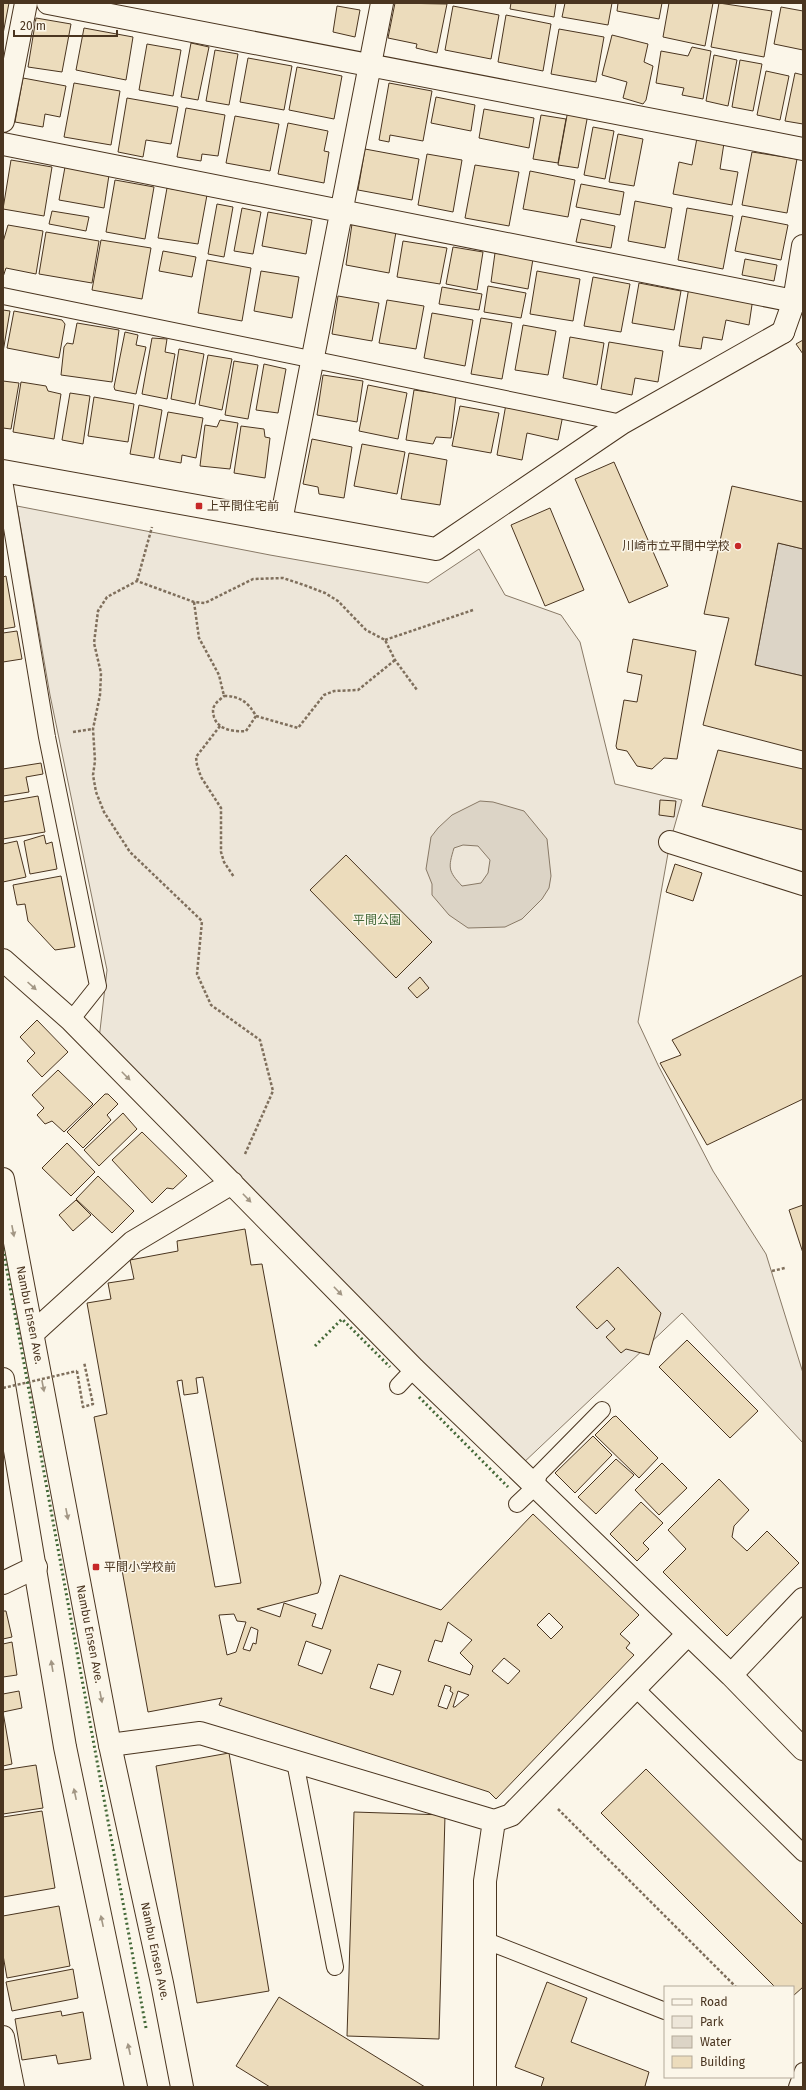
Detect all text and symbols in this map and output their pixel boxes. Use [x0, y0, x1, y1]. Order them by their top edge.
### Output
scale bar [14, 12, 117, 38]
text: 20 m [20, 19, 46, 33]
place label: 上平間住宅前 [207, 499, 279, 513]
marker: 上平間住宅前 [194, 501, 204, 511]
place label: 川崎市立平間中学校 [622, 539, 730, 553]
marker: 川崎市立平間中学校 [733, 541, 743, 551]
park label: 平間公園 [353, 913, 401, 927]
one-way arrow [27, 981, 37, 990]
one-way arrow [121, 1071, 131, 1081]
one-way arrow [242, 1193, 252, 1203]
one-way arrow [11, 1225, 17, 1237]
street label: Nambu Ensen Ave. [14, 1265, 46, 1366]
one-way arrow [333, 1286, 343, 1296]
one-way arrow [40, 1380, 46, 1392]
one-way arrow [64, 1508, 70, 1520]
place label: 平間小学校前 [104, 1560, 176, 1574]
marker: 平間小学校前 [91, 1562, 101, 1572]
street label: Nambu Ensen Ave. [74, 1584, 106, 1685]
one-way arrow [49, 1660, 55, 1672]
one-way arrow [99, 1691, 105, 1703]
one-way arrow [72, 1788, 78, 1800]
street label: Nambu Ensen Ave. [138, 1901, 172, 2001]
one-way arrow [99, 1915, 105, 1928]
legend [664, 1986, 794, 2078]
text: Road [700, 1995, 728, 2009]
text: Park [700, 2015, 724, 2029]
text: Water [700, 2035, 732, 2049]
one-way arrow [126, 2042, 132, 2055]
text: Building [700, 2055, 746, 2069]

